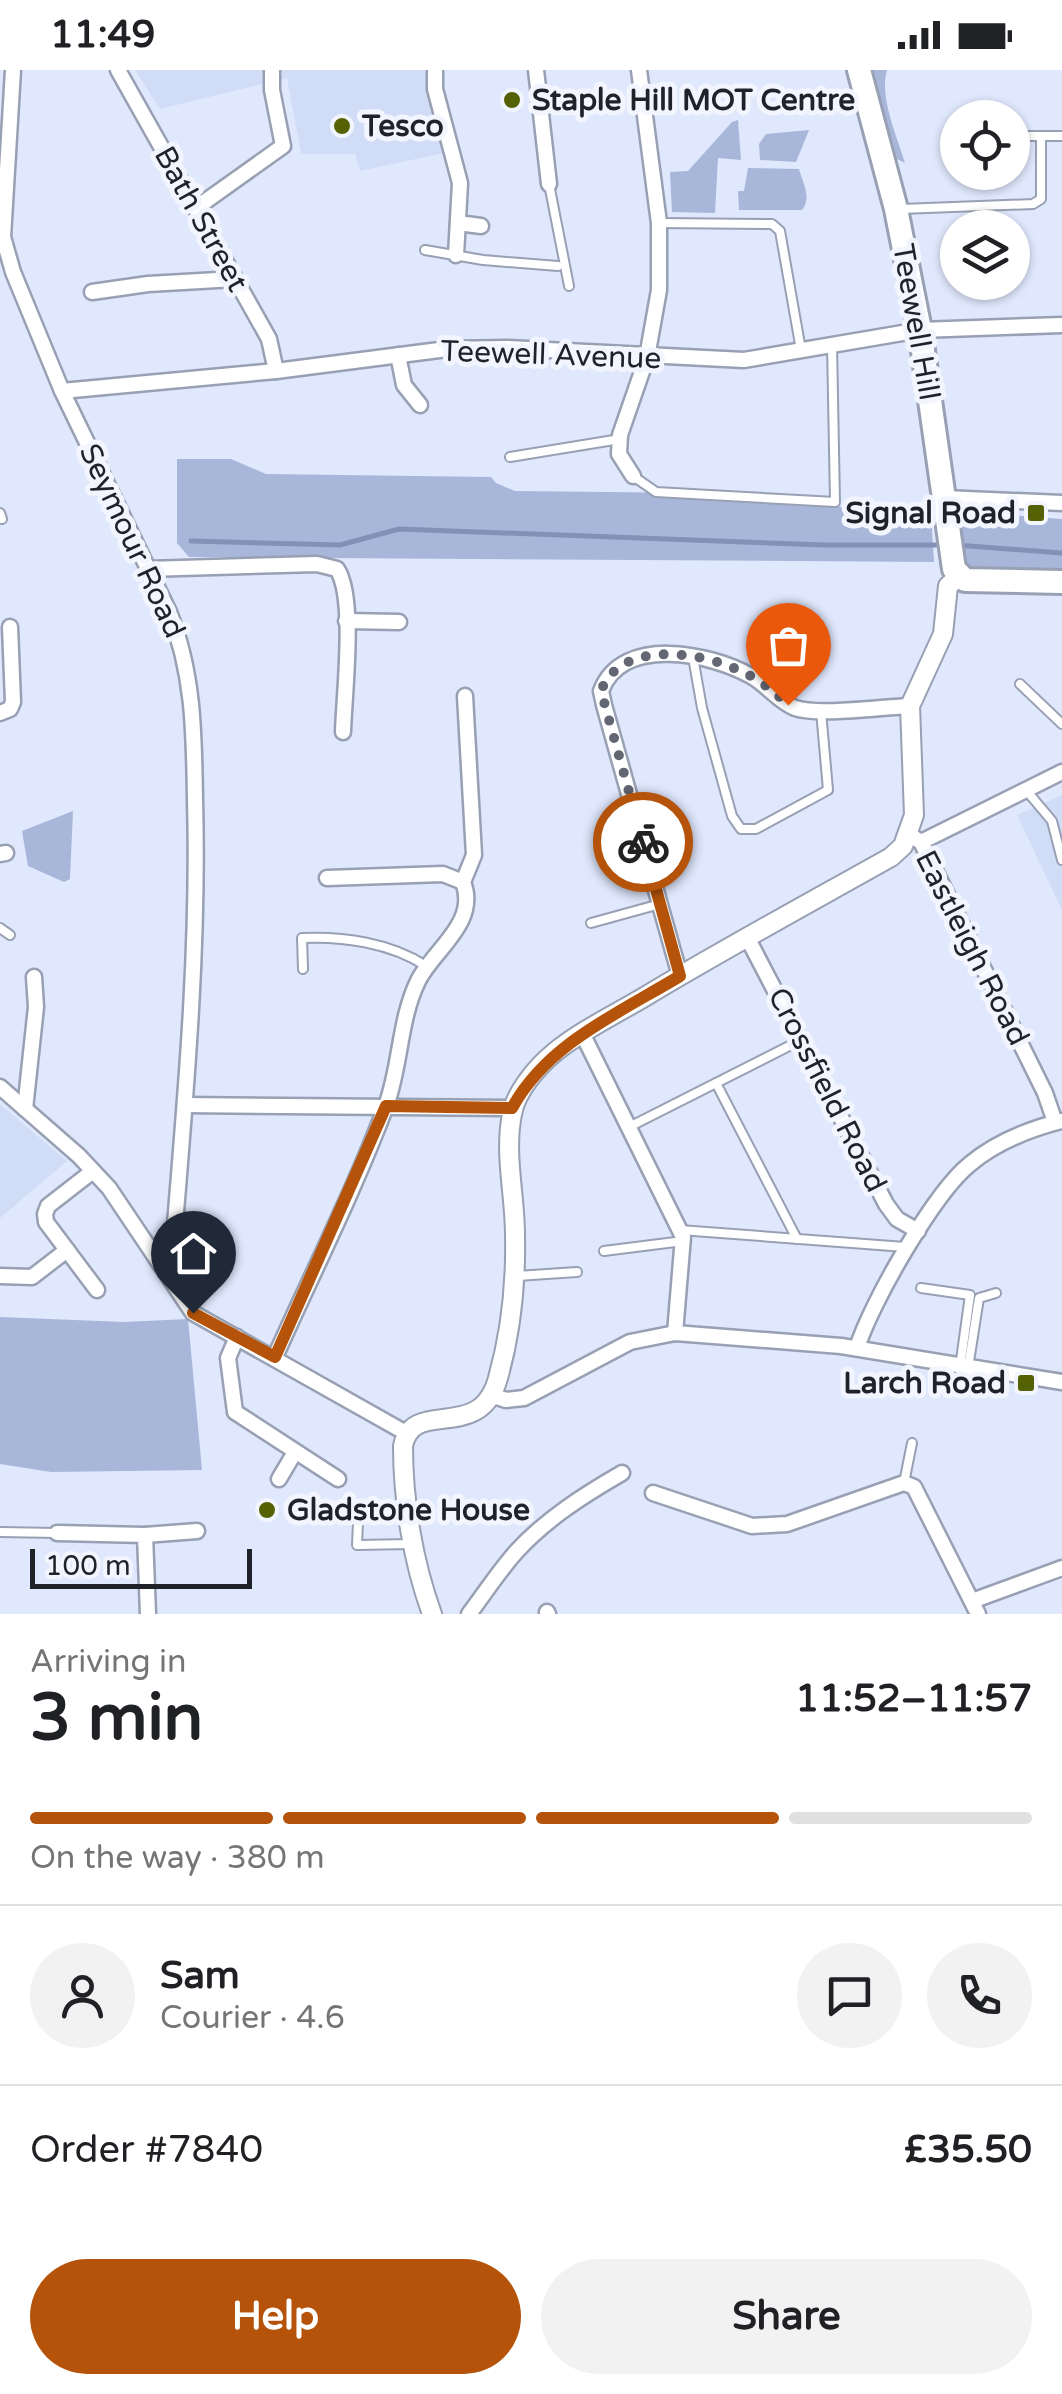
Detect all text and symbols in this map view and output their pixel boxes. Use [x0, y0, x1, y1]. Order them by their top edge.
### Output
text: 11:49 [50, 12, 155, 58]
place label: Staple Hill MOT Centre [532, 82, 855, 119]
marker: Staple Hill MOT Centre [501, 89, 523, 111]
map controls [940, 100, 1030, 300]
button: locate [940, 100, 1030, 190]
place label: Tesco [361, 108, 444, 145]
marker: Tesco [331, 115, 353, 137]
street label: Bath Street [146, 140, 256, 298]
button: layers [940, 210, 1030, 300]
street label: Teewell Hill [884, 241, 948, 403]
street label: Teewell Avenue [440, 333, 662, 377]
street label: Seymour Road [71, 438, 193, 644]
place label: Signal Road [846, 495, 1016, 532]
marker: Signal Road [1025, 502, 1047, 524]
pin [746, 603, 831, 706]
icon: bag [761, 618, 816, 673]
courier [593, 792, 693, 892]
icon: bike [616, 815, 671, 870]
street label: Eastleigh Road [907, 844, 1037, 1052]
street label: Crossfield Road [760, 982, 894, 1198]
pin [151, 1211, 236, 1314]
icon: home [166, 1226, 221, 1281]
place label: Larch Road [843, 1365, 1006, 1402]
marker: Larch Road [1015, 1372, 1037, 1394]
place label: Gladstone House [287, 1492, 530, 1529]
marker: Gladstone House [256, 1499, 278, 1521]
scale bar [30, 1544, 252, 1588]
text: 100 m [45, 1549, 131, 1583]
text: Arriving in [30, 1643, 187, 1681]
text: 11:52–11:57 [795, 1676, 1032, 1722]
text: 3 min [30, 1679, 203, 1758]
text: On the way · 380 m [30, 1839, 325, 1877]
button: person [30, 1943, 135, 2048]
button: chat [797, 1943, 902, 2048]
button: phone [927, 1943, 1032, 2048]
text: Sam [160, 1953, 240, 1999]
text: Courier · 4.6 [160, 1999, 345, 2037]
text: Order #7840 [30, 2127, 263, 2173]
text: £35.50 [904, 2127, 1032, 2173]
button: Help [30, 2259, 521, 2374]
button: Share [541, 2259, 1032, 2374]

